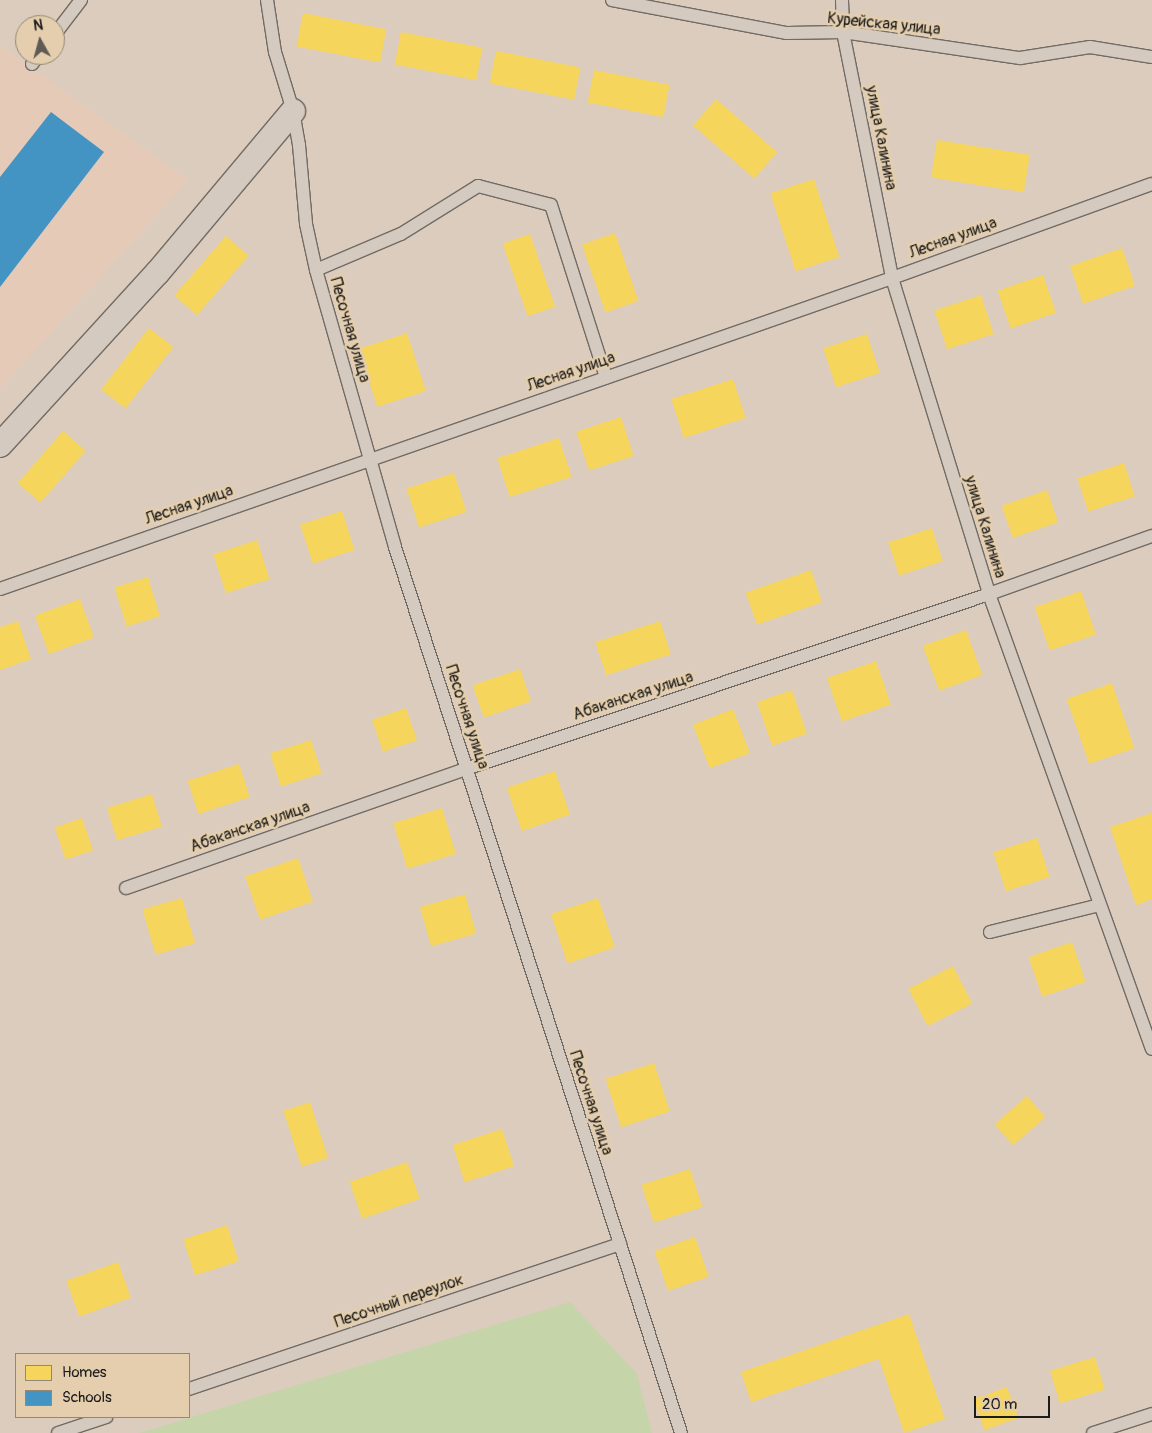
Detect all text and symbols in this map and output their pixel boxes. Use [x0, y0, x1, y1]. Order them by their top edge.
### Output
street label: Курейская улица [826, 9, 942, 39]
north arrow [15, 15, 65, 65]
text: N [32, 17, 44, 35]
street label: улица Калинина [861, 84, 901, 192]
street label: Лесная улица [907, 213, 999, 263]
street label: Песочная улица [326, 275, 374, 385]
street label: Лесная улица [524, 348, 618, 396]
street label: улица Калинина [960, 474, 1010, 580]
street label: Лесная улица [142, 481, 236, 529]
street label: Песочная улица [441, 662, 493, 772]
street label: Абаканская улица [570, 668, 696, 724]
street label: Абаканская улица [188, 798, 312, 856]
street label: Песочная улица [565, 1048, 617, 1158]
street label: Песочный переулок [332, 1270, 466, 1332]
legend [15, 1353, 190, 1418]
text: Homes [62, 1363, 107, 1382]
scale bar [977, 1386, 1053, 1418]
text: Schools [62, 1388, 112, 1407]
text: 20 m [982, 1395, 1017, 1414]

